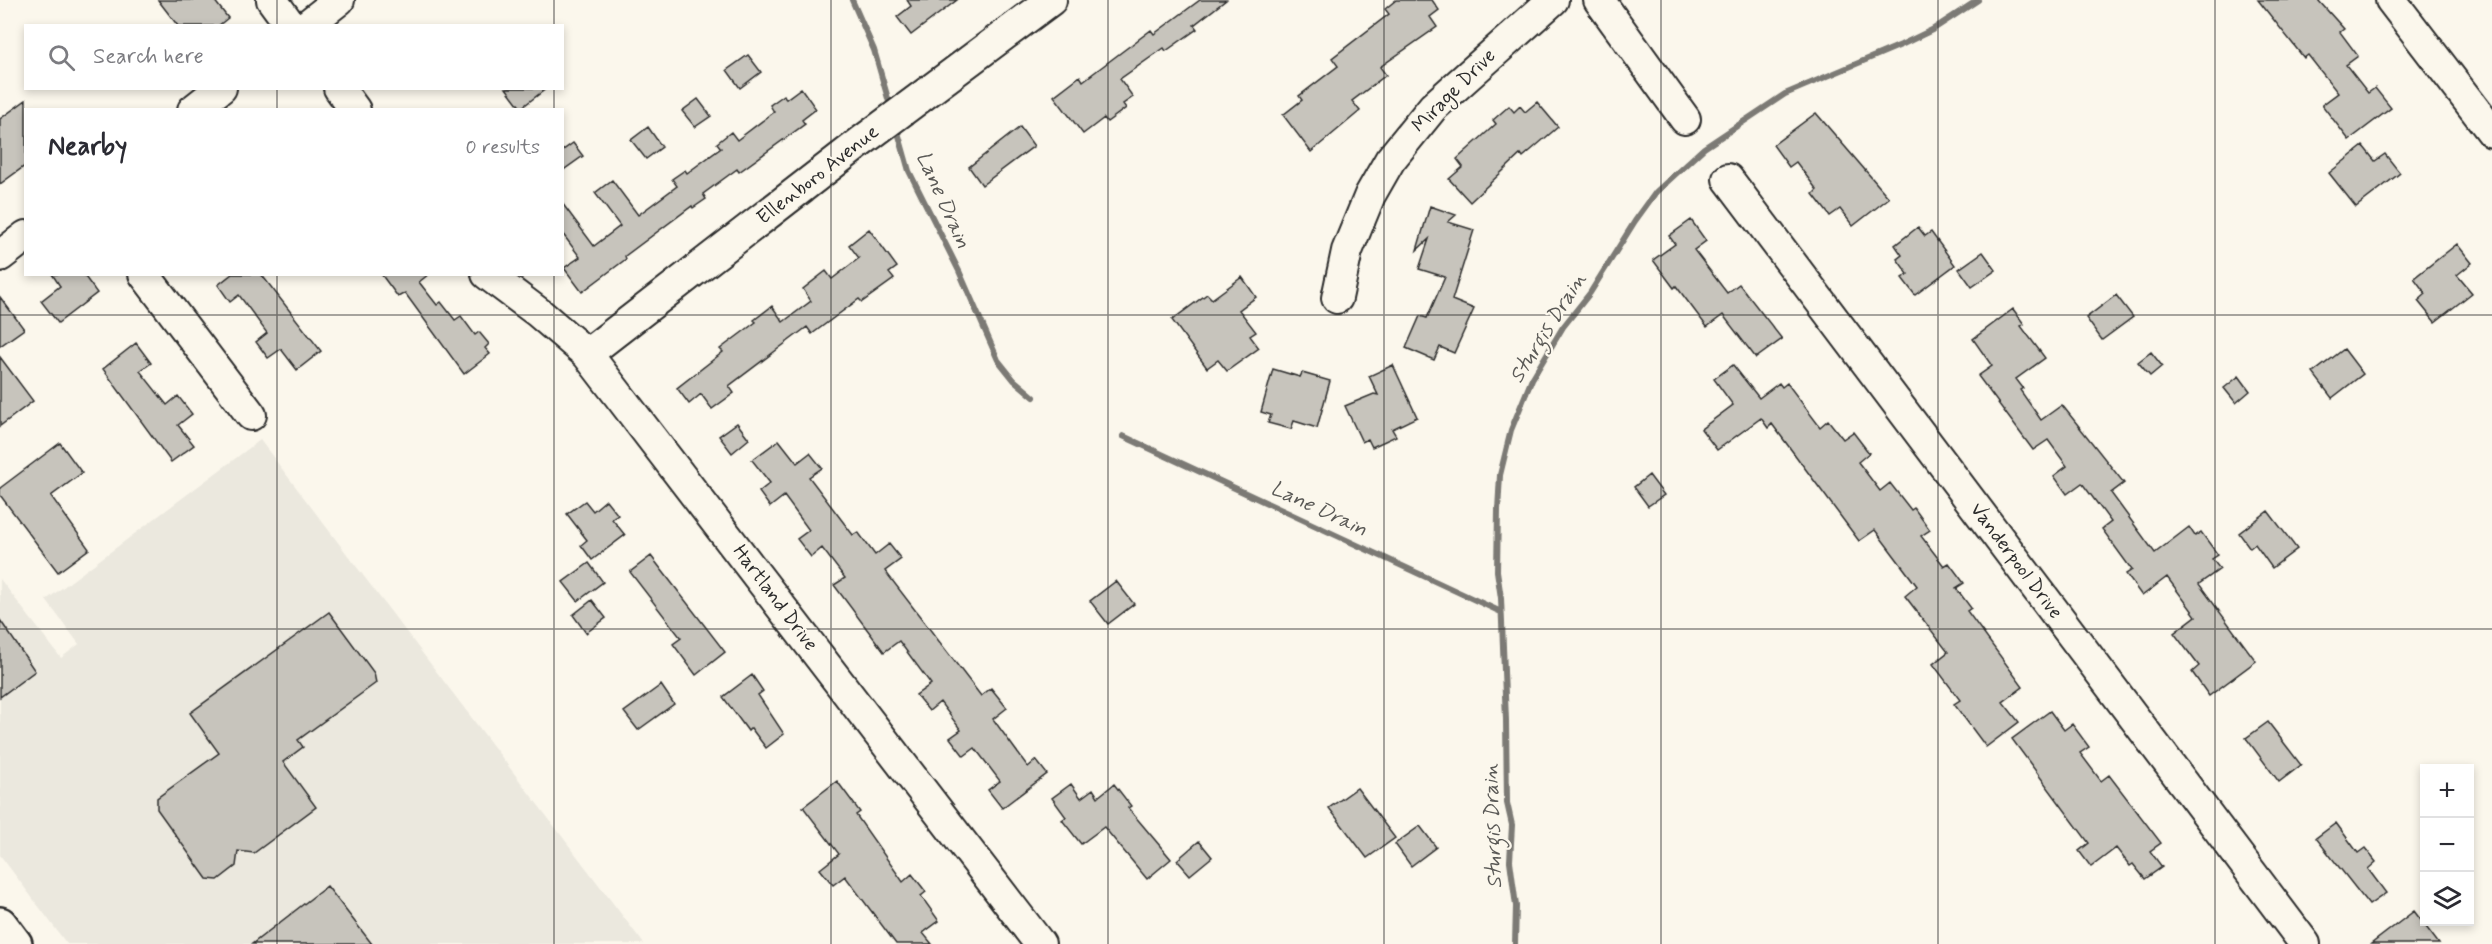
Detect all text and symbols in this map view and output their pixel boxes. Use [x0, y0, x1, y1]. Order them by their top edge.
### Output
search box [24, 24, 564, 90]
icon: search [45, 41, 78, 74]
text: Search here [93, 43, 204, 71]
street label: Mirage Drive [1406, 43, 1503, 140]
street label: Ellenboro Avenue [751, 119, 885, 231]
text: Nearby [48, 130, 127, 164]
text: 0 results [466, 134, 540, 161]
water label: Lane Drain [909, 147, 977, 253]
water label: Sturgis Drain [1503, 267, 1595, 390]
water label: Lane Drain [1266, 474, 1372, 544]
street label: Vanderpool Drive [1963, 497, 2069, 625]
street label: Hartland Drive [726, 539, 824, 657]
water label: Sturgis Drain [1477, 762, 1511, 889]
map controls [2420, 764, 2474, 926]
button: + [2420, 764, 2474, 818]
button: − [2420, 818, 2474, 872]
button: layers [2420, 872, 2474, 926]

